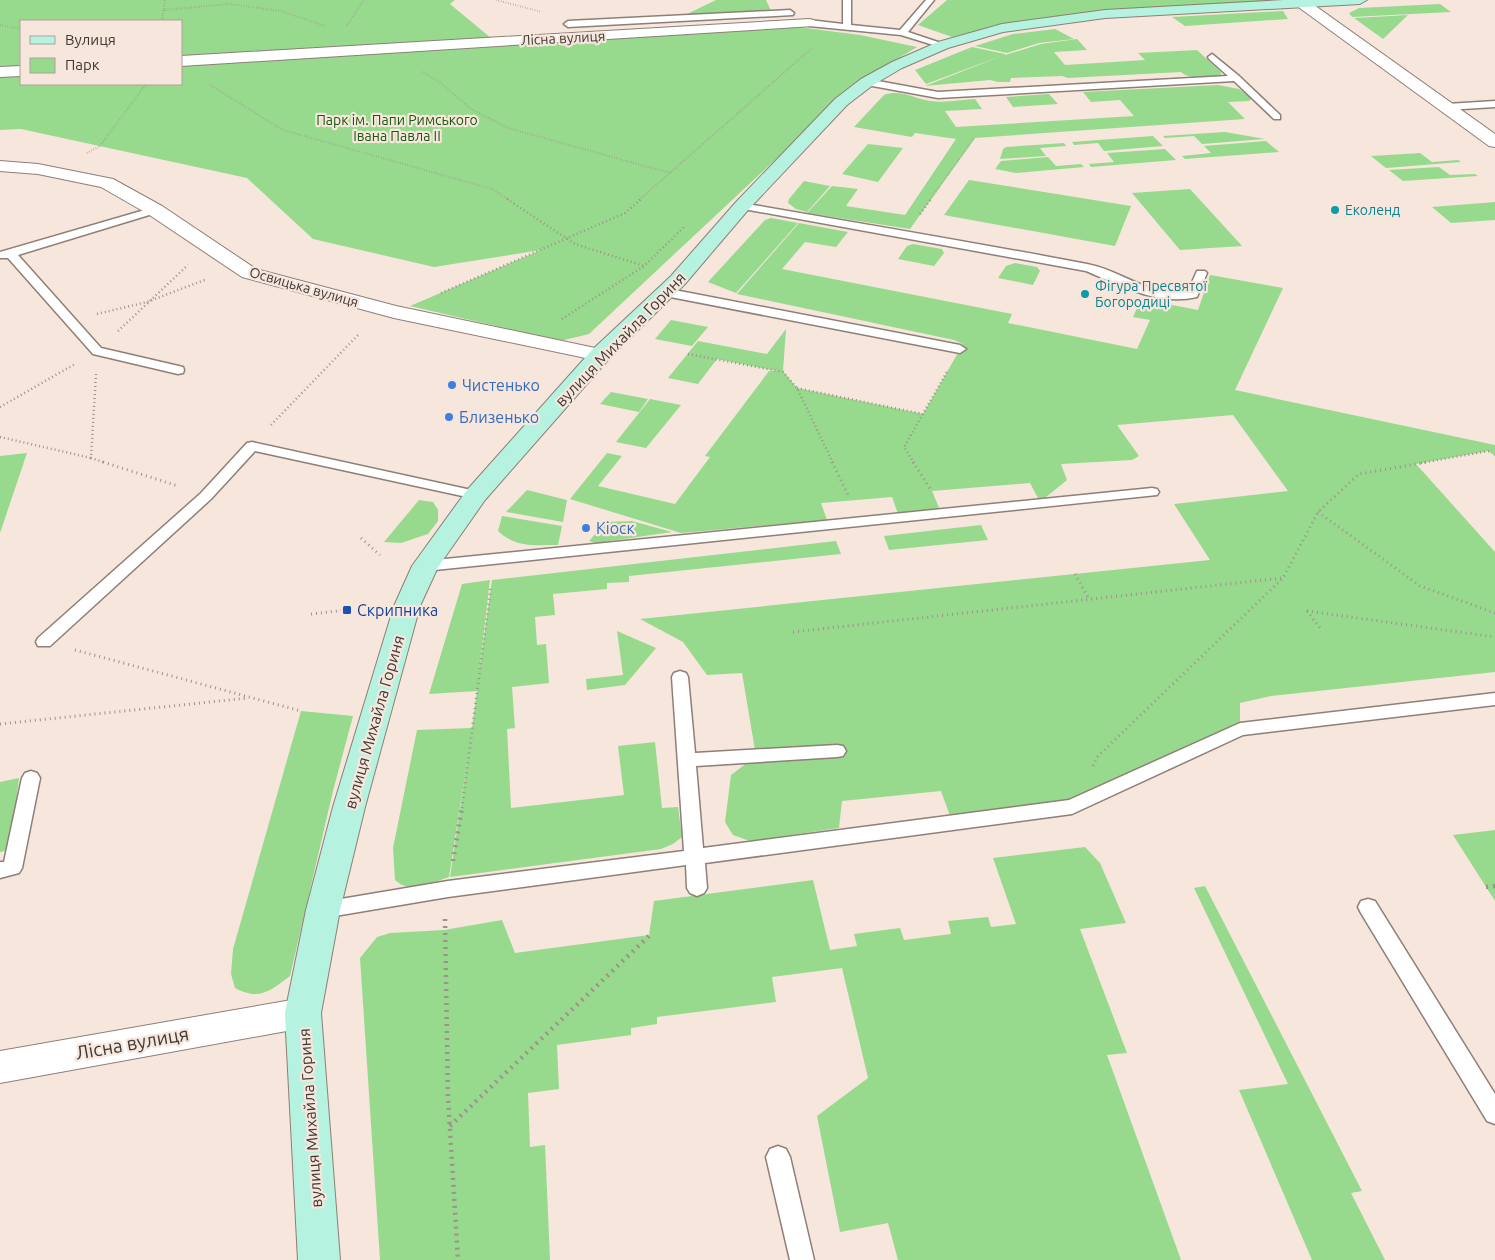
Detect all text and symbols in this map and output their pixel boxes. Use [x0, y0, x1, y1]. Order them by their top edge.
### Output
legend [20, 20, 182, 85]
street label: Лісна вулиця [520, 28, 606, 48]
text: Вулиця [65, 31, 116, 48]
text: Парк [65, 56, 100, 73]
park label: Парк ім. Папи Римського Івана Павла ІІ [316, 112, 478, 144]
place label: Еколенд [1345, 202, 1400, 218]
marker: Еколенд [1329, 204, 1341, 216]
street label: Освицька вулиця [248, 264, 360, 310]
street label: вулиця Михайла Гориня [551, 268, 689, 410]
place label: Фігура Пресвятої Богородиці [1095, 278, 1207, 310]
marker: Фігура Пресвятої Богородиці [1079, 288, 1091, 300]
place label: Чистенько [462, 376, 540, 394]
marker: Чистенько [446, 379, 458, 391]
place label: Близенько [459, 408, 539, 426]
marker: Близенько [443, 411, 455, 423]
place label: Кіоск [596, 519, 635, 537]
marker: Кіоск [580, 522, 592, 534]
place label: Скрипника [357, 601, 438, 619]
marker: Скрипника [341, 604, 353, 616]
street label: вулиця Михайла Гориня [341, 633, 407, 811]
street label: Лісна вулиця [74, 1022, 190, 1064]
street label: вулиця Михайла Гориня [295, 1028, 325, 1208]

